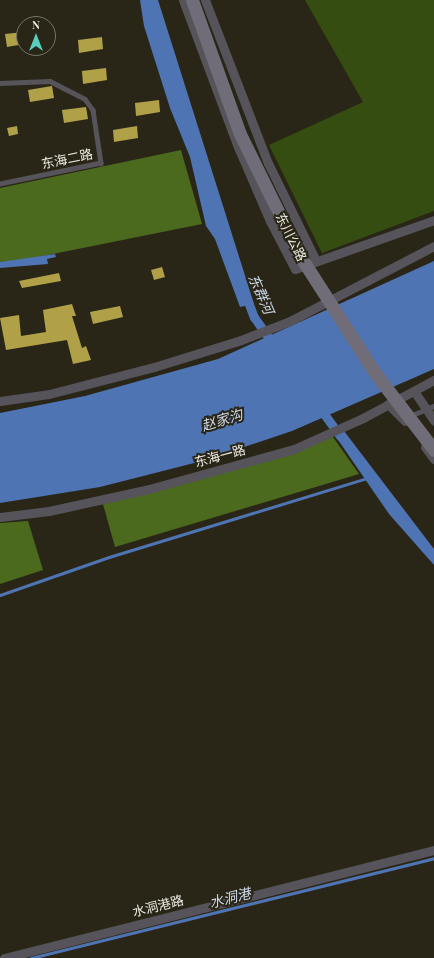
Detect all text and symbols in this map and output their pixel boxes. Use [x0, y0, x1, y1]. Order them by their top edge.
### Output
north arrow [16, 16, 56, 56]
text: N [32, 17, 40, 32]
street label: 东海二路 [40, 146, 94, 172]
street label: 东川公路 [272, 210, 310, 264]
water label: 东群河 [245, 271, 277, 317]
water label: 赵家沟 [199, 406, 245, 434]
street label: 东海一路 [193, 442, 247, 470]
water label: 水洞港 [208, 885, 252, 911]
street label: 水洞港路 [131, 892, 185, 920]

